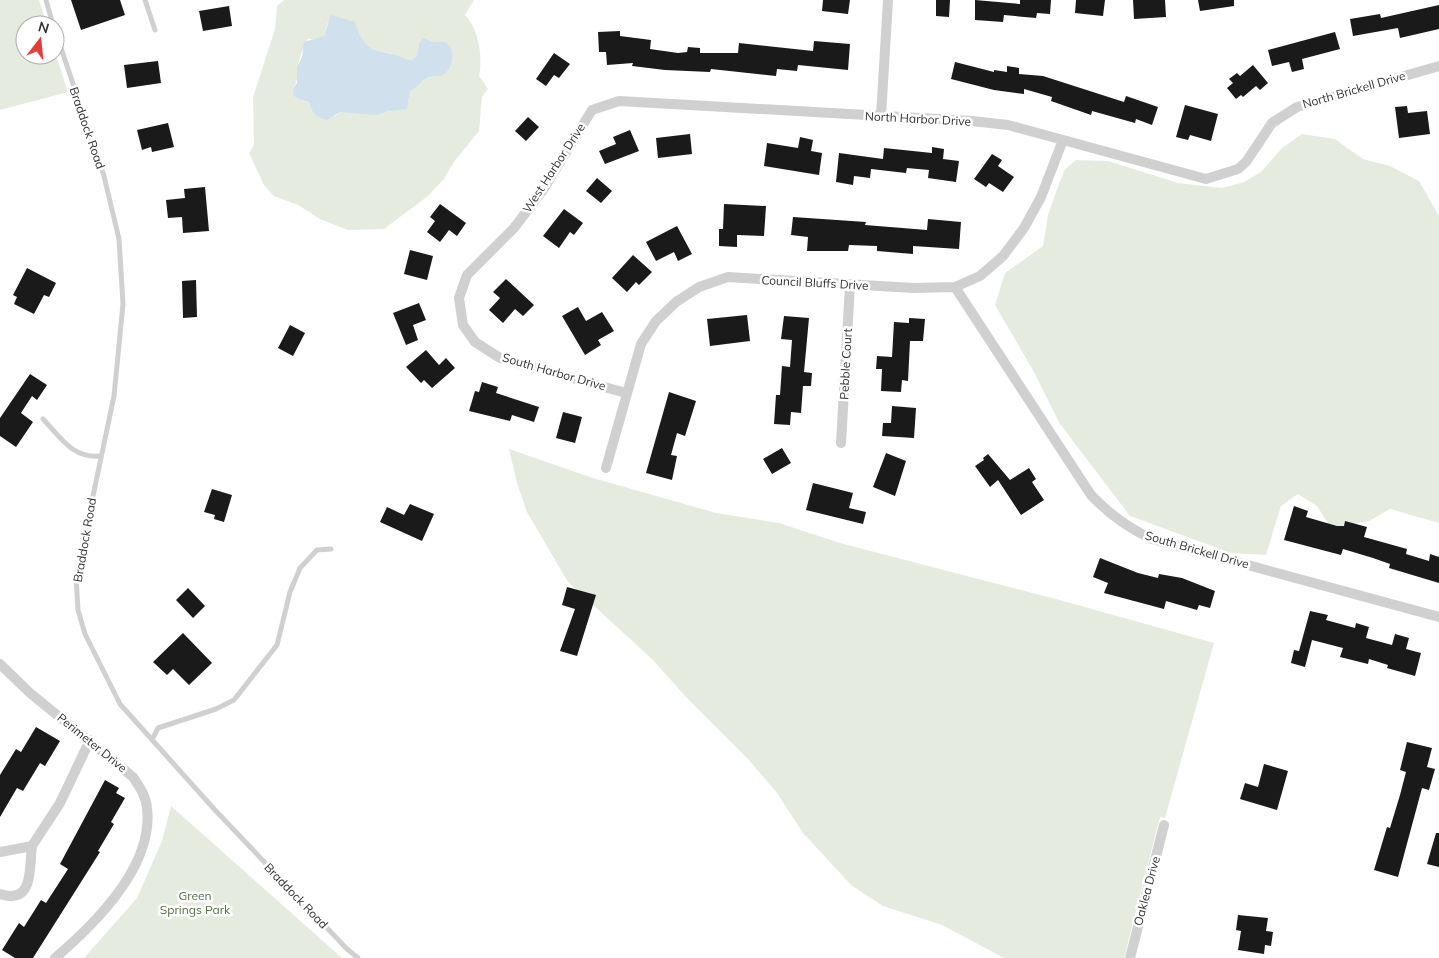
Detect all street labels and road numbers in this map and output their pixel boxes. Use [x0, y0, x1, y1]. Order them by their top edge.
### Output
street label: North Brickell Drive [1301, 68, 1407, 111]
street label: Braddock Road [66, 85, 108, 171]
street label: North Harbor Drive [865, 108, 971, 129]
street label: West Harbor Drive [519, 120, 588, 215]
street label: Council Bluffs Drive [761, 272, 869, 293]
street label: Pebble Court [836, 328, 855, 400]
street label: South Harbor Drive [501, 350, 608, 393]
street label: Braddock Road [70, 496, 99, 583]
street label: South Brickell Drive [1143, 528, 1251, 572]
street label: Perimeter Drive [54, 710, 130, 775]
street label: Oaklea Drive [1130, 854, 1163, 927]
street label: Braddock Road [261, 860, 331, 932]

